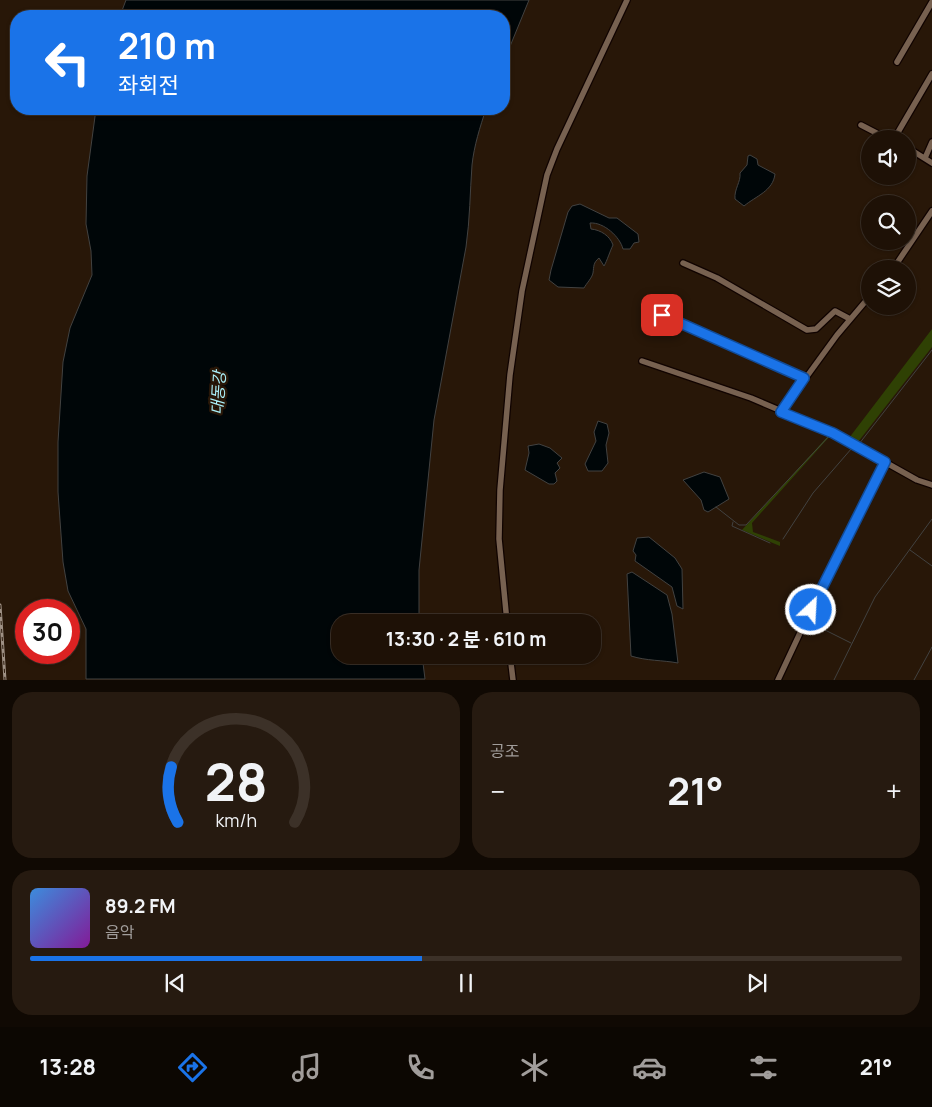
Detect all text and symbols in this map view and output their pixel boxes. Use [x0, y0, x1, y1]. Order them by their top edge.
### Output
text: 210 m [118, 22, 216, 70]
icon: left [35, 30, 100, 95]
text: 좌회전 [118, 70, 179, 100]
map controls [861, 130, 916, 315]
button: sound [861, 130, 916, 185]
button: search [861, 195, 916, 250]
button: layers [861, 260, 916, 315]
pin [641, 294, 683, 336]
icon: arrive [648, 301, 676, 329]
water label: 대동강 [206, 368, 230, 416]
position arrow [784, 583, 836, 635]
speed limit sign: 30 [15, 599, 80, 664]
text: 13:30 · 2 분 · 610 m [386, 626, 546, 652]
text: 공조 [490, 740, 519, 762]
text: 28 [205, 746, 267, 817]
text: 21° [667, 764, 724, 816]
text: − [490, 772, 505, 810]
text: + [886, 772, 902, 810]
text: km/h [215, 808, 257, 832]
text: 89.2 FM [105, 893, 175, 919]
text: 음악 [105, 921, 134, 943]
icon: previous [161, 969, 189, 997]
icon: pause [452, 969, 480, 997]
icon: next [743, 969, 771, 997]
icon: directions [175, 1050, 210, 1085]
icon: music [289, 1050, 324, 1085]
icon: phone [403, 1050, 438, 1085]
icon: climate [517, 1050, 552, 1085]
icon: car [632, 1050, 667, 1085]
icon: filters [746, 1050, 781, 1085]
text: 13:28 [40, 1052, 96, 1082]
text: 21° [860, 1052, 892, 1082]

